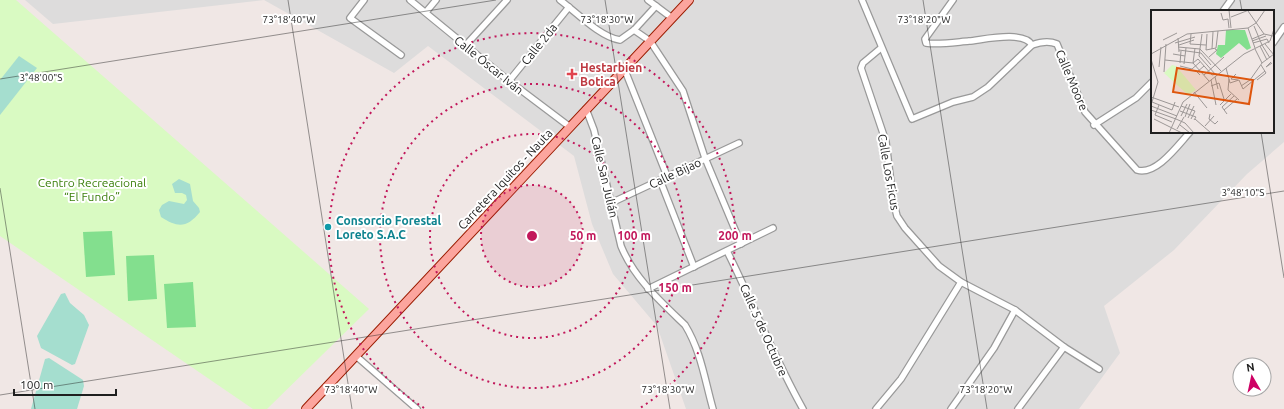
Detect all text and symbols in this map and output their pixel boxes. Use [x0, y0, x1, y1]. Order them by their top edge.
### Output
inset map [1151, 10, 1274, 133]
text: 73°18'40"W [263, 14, 315, 25]
text: 73°18'30"W [581, 14, 633, 25]
text: 73°18'20"W [898, 14, 950, 25]
street label: Calle 2da [518, 21, 560, 67]
street label: Calle Óscar Iván [452, 33, 526, 97]
street label: Calle Moore [1053, 48, 1091, 112]
place label: Hestarbien Botica [580, 61, 642, 88]
marker: Hestarbien Botica [567, 69, 577, 79]
text: 3°48'00"S [19, 72, 63, 83]
street label: Carretera Iquitos - Nauta [455, 126, 555, 232]
street label: Calle Los Ficus [876, 133, 902, 211]
street label: Calle San Julián [589, 135, 621, 219]
street label: Calle Bijao [647, 155, 703, 191]
park label: Centro Recreacional “El Fundo” [38, 176, 146, 203]
text: 3°48'10"S [1221, 187, 1265, 198]
place label: Consorcio Forestal Loreto S.A.C [336, 214, 442, 241]
marker: Consorcio Forestal Loreto S.A.C [323, 222, 333, 232]
centre of rings [525, 229, 539, 243]
text: 50 m [570, 229, 596, 242]
text: 100 m [617, 229, 651, 242]
text: 200 m [718, 229, 752, 242]
text: 150 m [658, 281, 692, 294]
street label: Calle 5 de Octubre [738, 282, 790, 378]
north arrow [1232, 357, 1272, 397]
text: N [1245, 361, 1255, 374]
scale bar [14, 371, 116, 397]
text: 100 m [20, 378, 53, 391]
text: 73°18'40"W [325, 384, 377, 395]
text: 73°18'30"W [642, 384, 694, 395]
text: 73°18'20"W [960, 384, 1012, 395]

